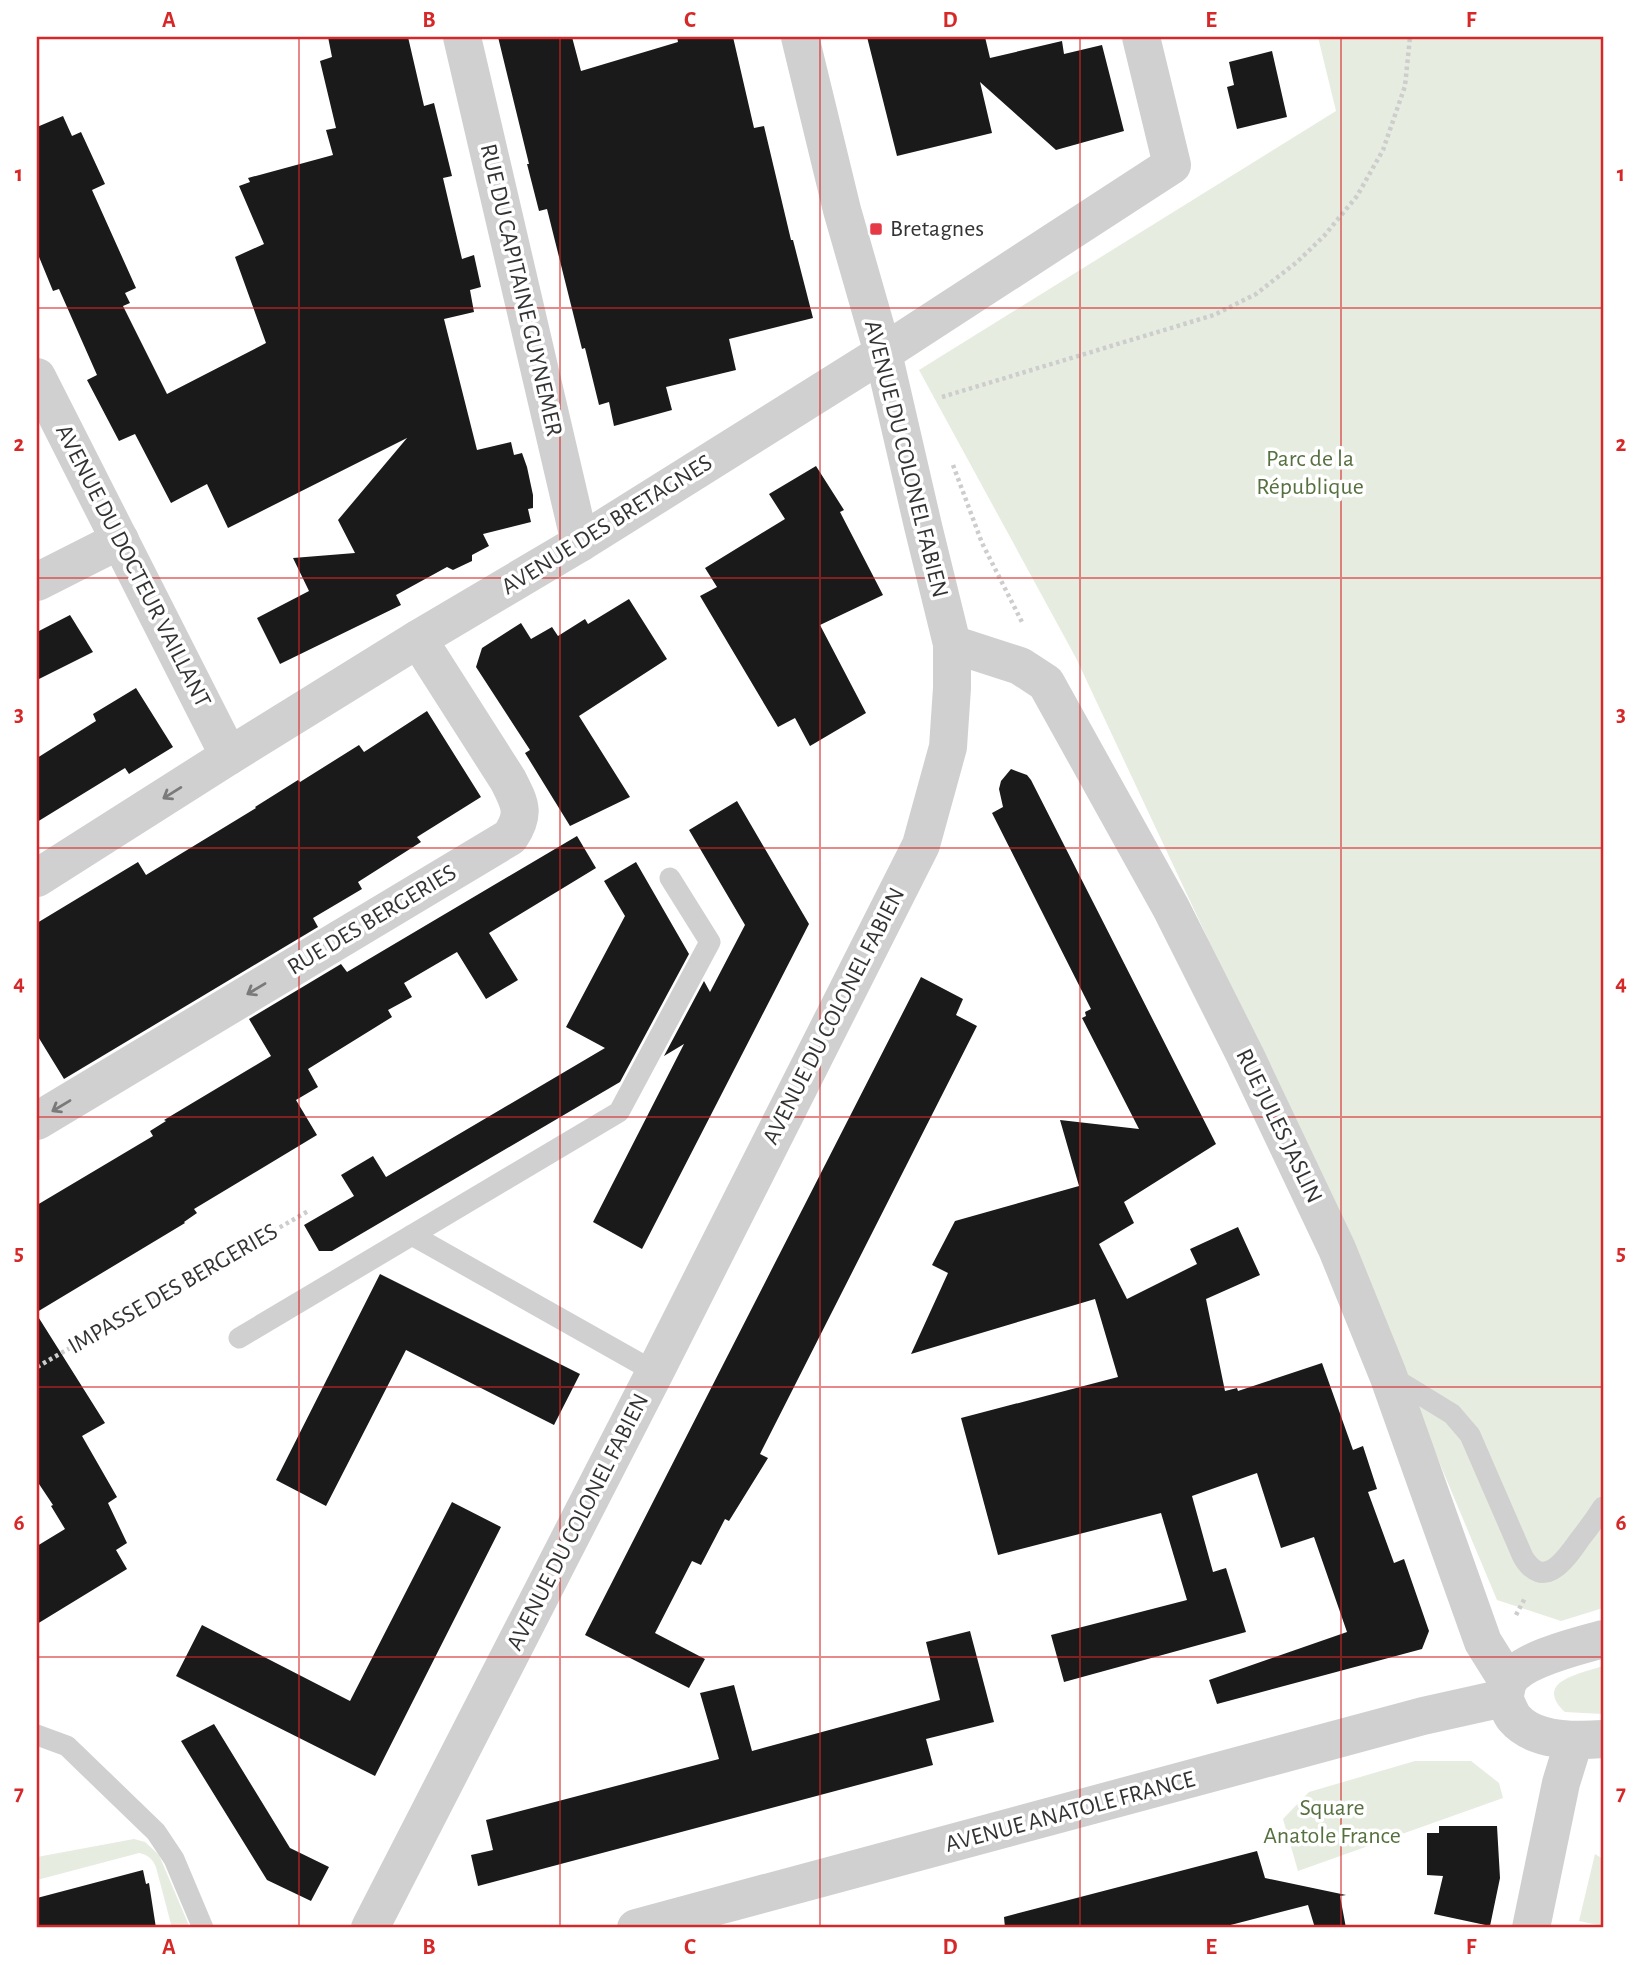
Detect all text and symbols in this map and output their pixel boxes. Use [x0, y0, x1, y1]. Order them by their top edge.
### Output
text: A [162, 9, 176, 32]
text: B [422, 9, 436, 32]
text: C [684, 9, 696, 32]
text: D [942, 9, 958, 32]
text: E [1205, 9, 1217, 32]
text: F [1466, 9, 1477, 32]
street label: RUE DU CAPITAINE GUYNEMER [476, 141, 566, 439]
text: 1 [15, 163, 23, 186]
text: 1 [1617, 163, 1625, 186]
place label: Bretagnes [890, 217, 984, 241]
marker: Bretagnes [868, 221, 884, 237]
street label: AVENUE DU COLONEL FABIEN [860, 318, 952, 600]
street label: AVENUE DU DOCTEUR VAILLANT [51, 421, 215, 711]
text: 2 [14, 433, 25, 456]
text: 2 [1616, 433, 1627, 456]
park label: Parc de la République [1256, 447, 1364, 499]
street label: AVENUE DES BRETAGNES [498, 450, 716, 600]
text: 3 [14, 703, 24, 726]
text: 3 [1616, 703, 1626, 726]
one-way arrow [163, 786, 182, 801]
street label: RUE DES BERGERIES [284, 860, 460, 980]
street label: AVENUE DU COLONEL FABIEN [759, 884, 909, 1148]
text: 4 [13, 972, 25, 995]
text: 4 [1615, 972, 1627, 995]
one-way arrow [247, 982, 267, 996]
street label: RUE JULES JASLIN [1231, 1045, 1327, 1207]
one-way arrow [52, 1100, 72, 1114]
street label: IMPASSE DES BERGERIES [64, 1219, 282, 1359]
text: 5 [14, 1242, 24, 1265]
text: 5 [1616, 1242, 1626, 1265]
street label: AVENUE DU COLONEL FABIEN [503, 1390, 653, 1654]
text: 6 [13, 1512, 25, 1535]
text: 6 [1615, 1512, 1627, 1535]
street label: AVENUE ANATOLE FRANCE [943, 1767, 1198, 1857]
text: 7 [14, 1782, 24, 1805]
text: 7 [1616, 1782, 1626, 1805]
park label: Square Anatole France [1263, 1796, 1401, 1848]
text: A [162, 1936, 176, 1959]
text: B [422, 1936, 436, 1959]
text: C [684, 1936, 696, 1959]
text: D [942, 1936, 958, 1959]
text: E [1205, 1936, 1217, 1959]
text: F [1466, 1936, 1477, 1959]

